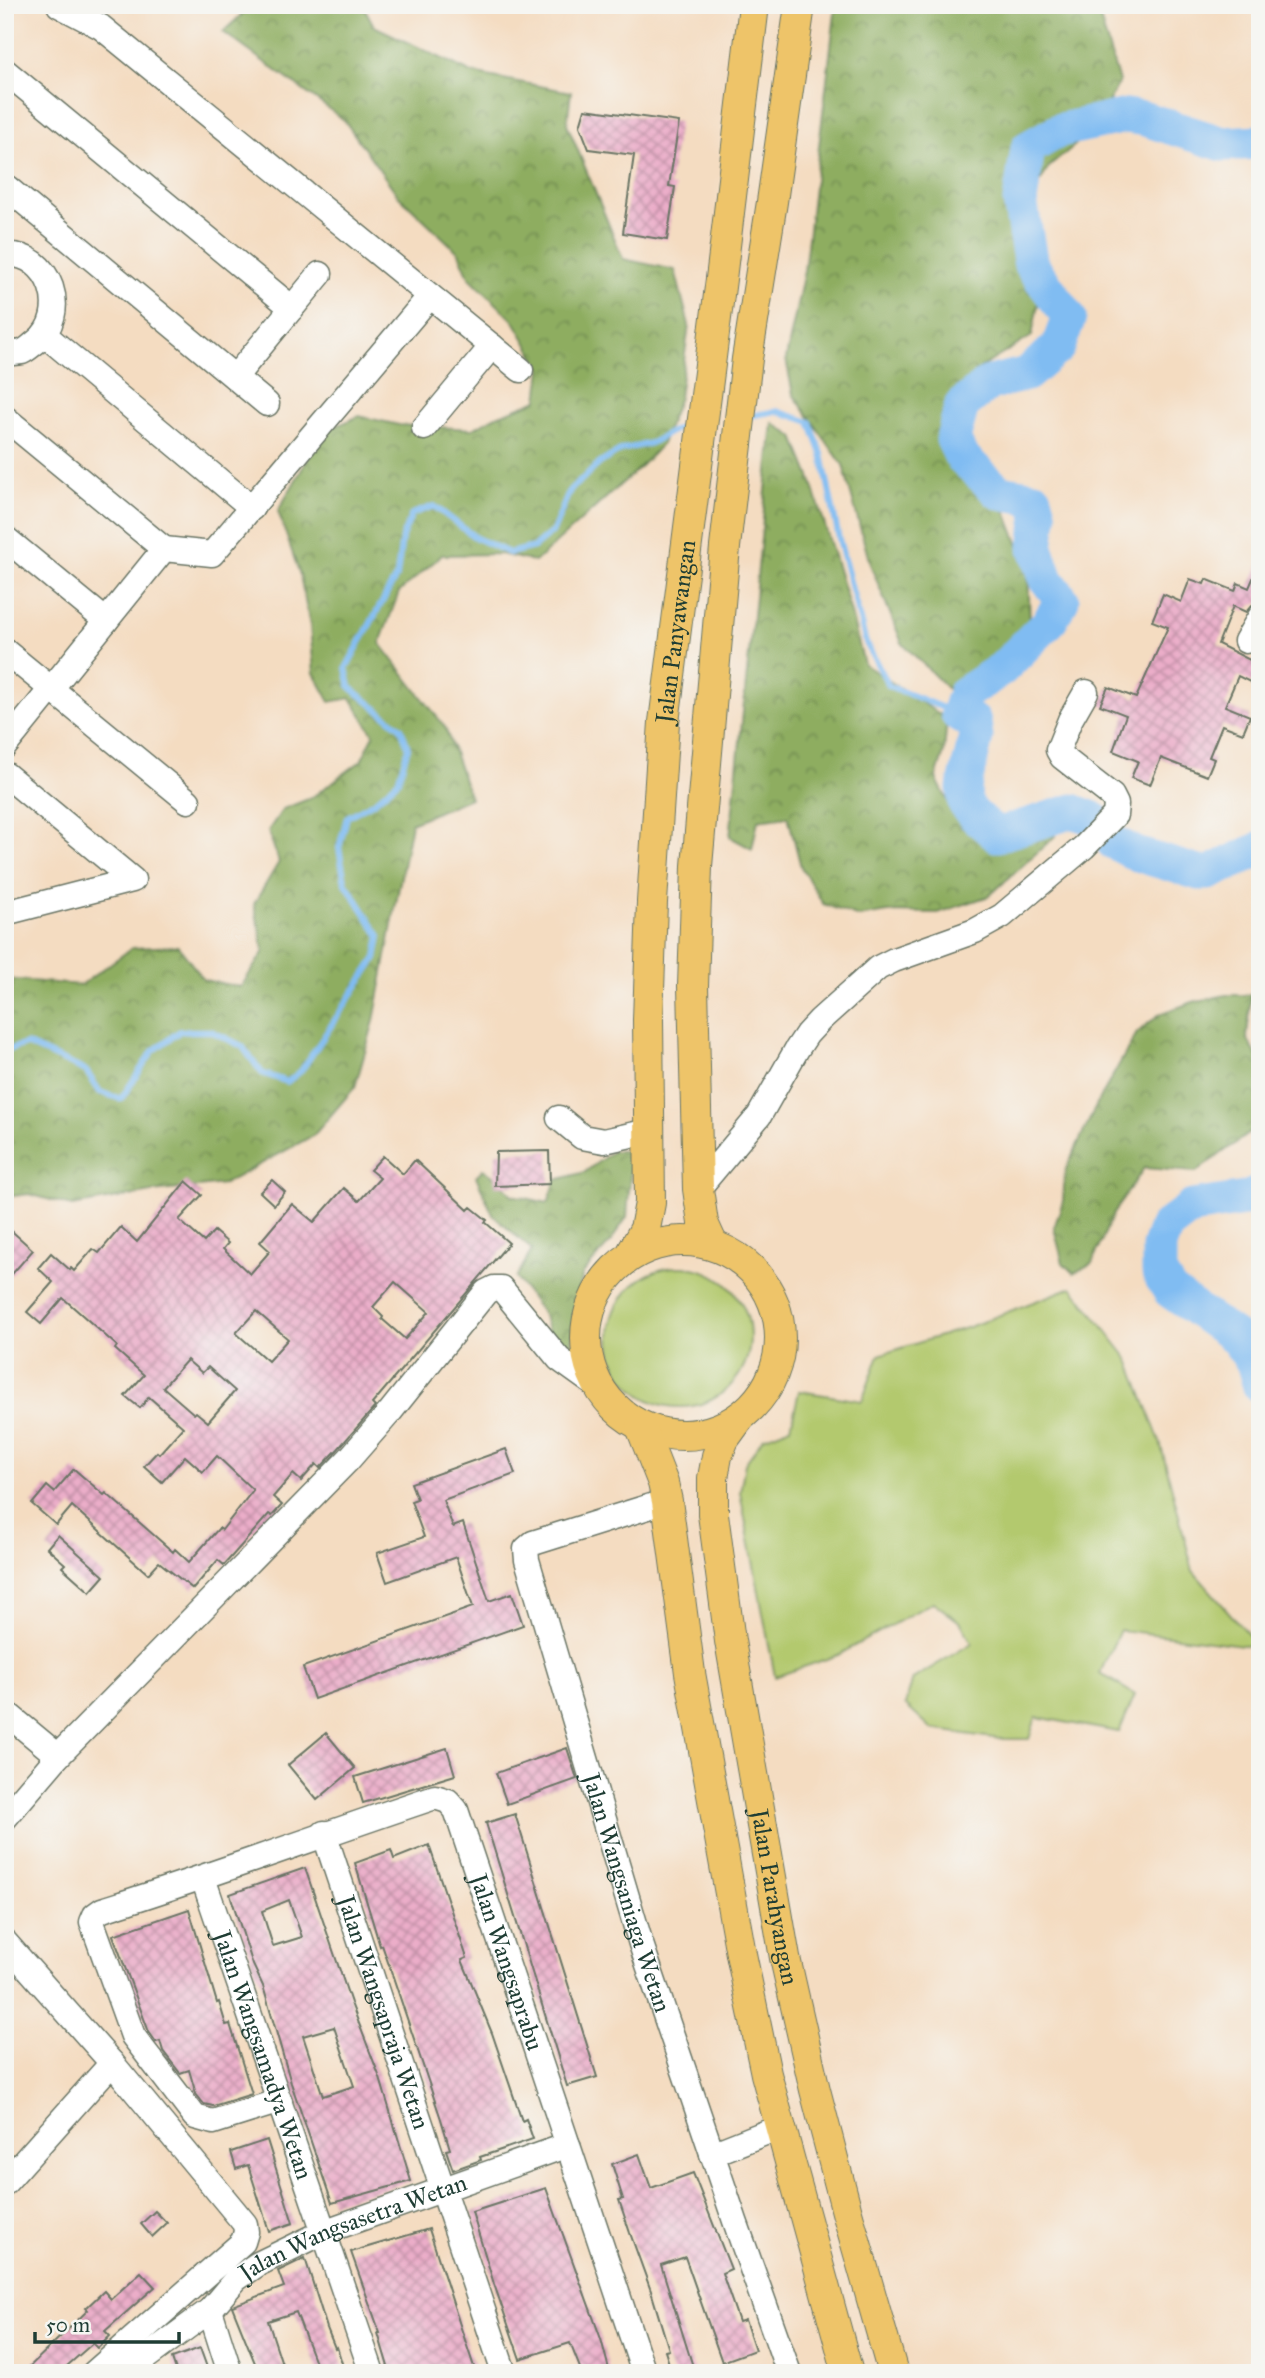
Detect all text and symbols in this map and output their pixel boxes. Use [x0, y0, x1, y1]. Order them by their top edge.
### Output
street label: Jalan Panyawangan [649, 538, 702, 728]
street label: Jalan Wangsaniaga Wetan [575, 1767, 678, 2016]
street label: Jalan Parahyangan [744, 1804, 806, 1988]
street label: Jalan Wangsaprabu [462, 1867, 550, 2055]
street label: Jalan Wangsapraja Wetan [330, 1889, 437, 2133]
street label: Jalan Wangsamadya Wetan [206, 1924, 320, 2183]
street label: Jalan Wangsasetra Wetan [231, 2167, 471, 2289]
scale bar [35, 2301, 178, 2345]
text: 50 m [46, 2312, 91, 2338]

